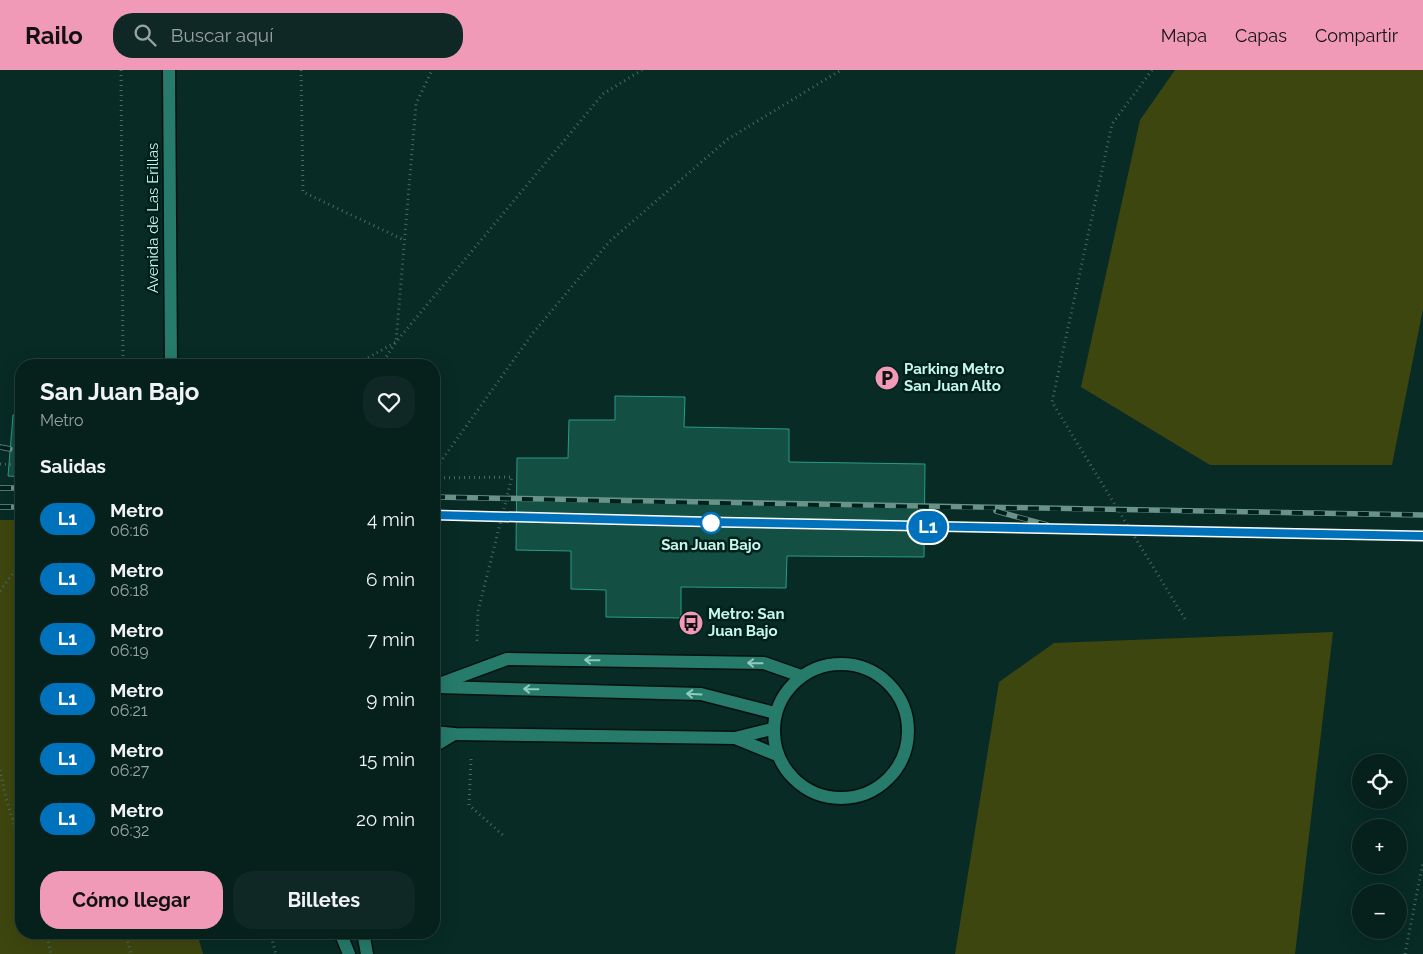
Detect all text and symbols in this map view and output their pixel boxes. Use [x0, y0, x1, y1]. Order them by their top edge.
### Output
search box [113, 13, 463, 58]
text: Railo [25, 21, 83, 50]
icon: search [131, 21, 159, 49]
text: Buscar aquí [171, 24, 273, 46]
text: Mapa [1161, 25, 1207, 46]
text: Capas [1235, 25, 1287, 46]
text: Compartir [1315, 25, 1398, 46]
street label: Avenida de Las Erillas [144, 143, 162, 293]
place label: Parking Metro San Juan Alto [904, 360, 1004, 395]
parking icon: Parking Metro San Juan Alto [874, 365, 900, 391]
button: heart [363, 376, 415, 428]
text: San Juan Bajo [40, 377, 199, 406]
text: Metro [40, 411, 83, 430]
text: Salidas [40, 455, 106, 477]
text: Metro [110, 499, 164, 521]
text: L1 [58, 508, 77, 529]
text: 4 min [367, 508, 415, 530]
line badge: L1 [906, 511, 950, 543]
marker: San Juan Bajo [700, 512, 722, 534]
text: L1 [918, 516, 938, 537]
text: 06:16 [110, 521, 149, 540]
place label: San Juan Bajo [661, 536, 761, 554]
text: Metro [110, 559, 164, 581]
text: L1 [58, 568, 77, 589]
text: 6 min [366, 568, 415, 590]
text: 06:18 [110, 581, 149, 600]
place label: Metro: San Juan Bajo [708, 605, 784, 640]
bus stop icon: Metro: San Juan Bajo [678, 610, 704, 636]
text: Metro [110, 619, 164, 641]
text: L1 [58, 628, 77, 649]
text: 7 min [367, 628, 415, 650]
text: 06:19 [110, 641, 149, 660]
one-way arrow [584, 656, 600, 665]
one-way arrow [747, 658, 763, 668]
text: Metro [110, 679, 164, 701]
one-way arrow [523, 685, 539, 694]
text: L1 [58, 688, 77, 709]
text: 9 min [366, 688, 415, 710]
one-way arrow [686, 689, 702, 698]
text: 06:21 [110, 701, 148, 720]
text: Metro [110, 739, 164, 761]
text: L1 [58, 748, 77, 769]
text: 15 min [359, 748, 415, 770]
map controls [1352, 754, 1407, 939]
button: locate [1352, 754, 1407, 809]
text: 06:27 [110, 761, 149, 780]
text: Metro [110, 799, 164, 821]
text: L1 [58, 808, 77, 829]
text: 20 min [356, 808, 415, 830]
button: + [1352, 819, 1407, 874]
text: 06:32 [110, 821, 149, 840]
button: Cómo llegar [40, 871, 223, 929]
button: Billetes [233, 871, 415, 929]
button: − [1352, 884, 1407, 939]

